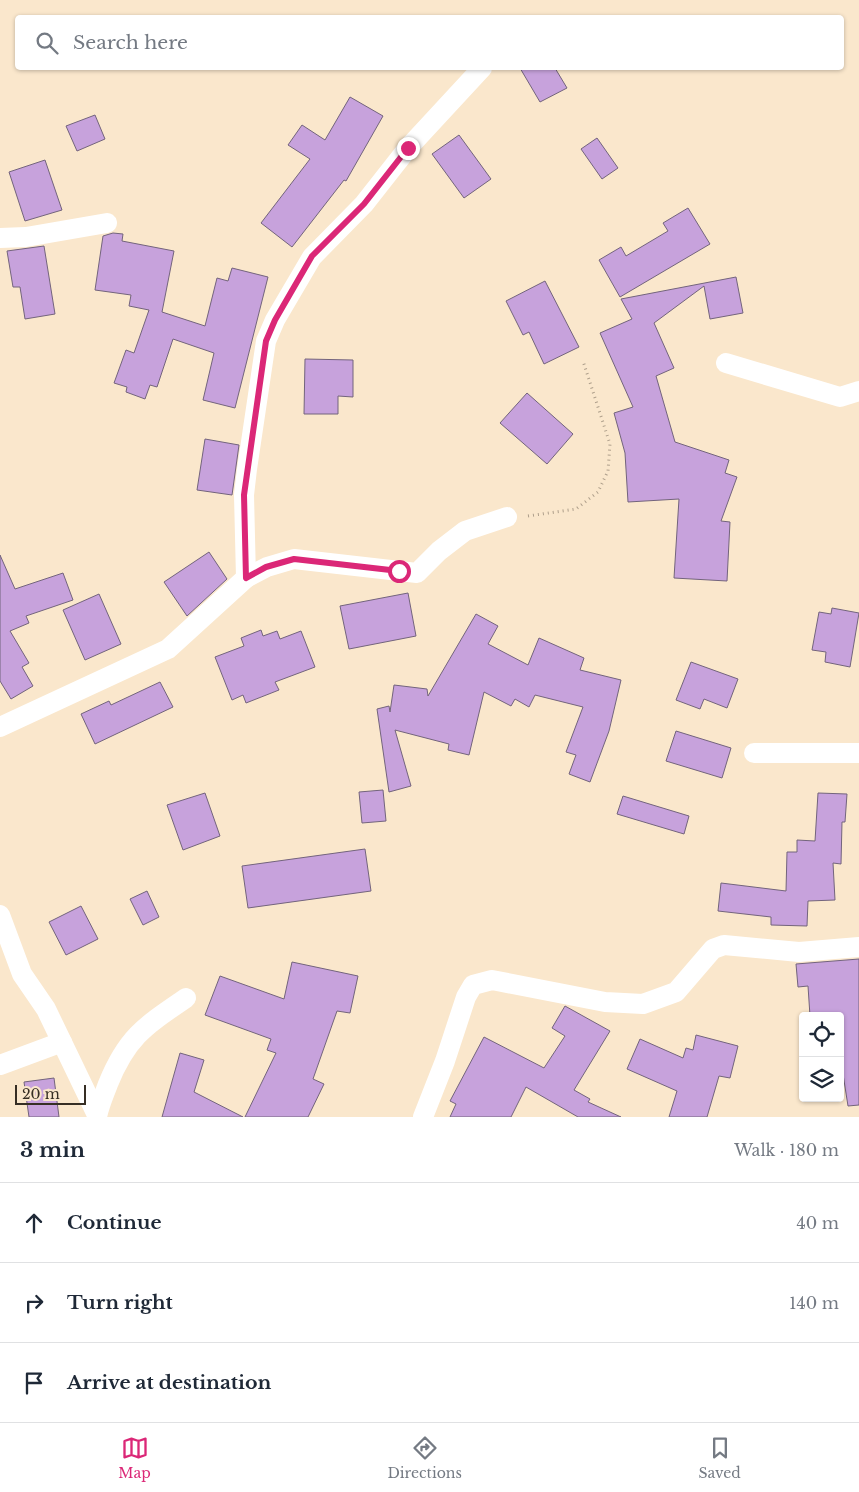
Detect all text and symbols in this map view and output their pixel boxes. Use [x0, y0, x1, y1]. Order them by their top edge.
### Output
search box [15, 15, 844, 70]
icon: search [33, 29, 61, 57]
text: Search here [73, 31, 188, 54]
route end [397, 137, 420, 160]
route start [388, 560, 411, 583]
map controls [799, 1012, 844, 1102]
button: locate [799, 1012, 844, 1057]
button: layers [799, 1057, 844, 1102]
scale bar [15, 1082, 86, 1105]
text: 20 m [22, 1085, 60, 1103]
text: 3 min [20, 1137, 85, 1163]
text: Walk · 180 m [734, 1140, 839, 1160]
icon: ahead [20, 1209, 48, 1237]
text: Continue [67, 1211, 162, 1234]
text: 40 m [796, 1213, 839, 1233]
icon: right [20, 1289, 48, 1317]
text: Turn right [67, 1291, 173, 1314]
text: 140 m [789, 1293, 839, 1313]
icon: arrive [20, 1369, 48, 1397]
text: Arrive at destination [67, 1371, 271, 1394]
tab: Map [118, 1434, 151, 1482]
tab: Directions [387, 1434, 462, 1482]
tab: Saved [698, 1434, 741, 1482]

